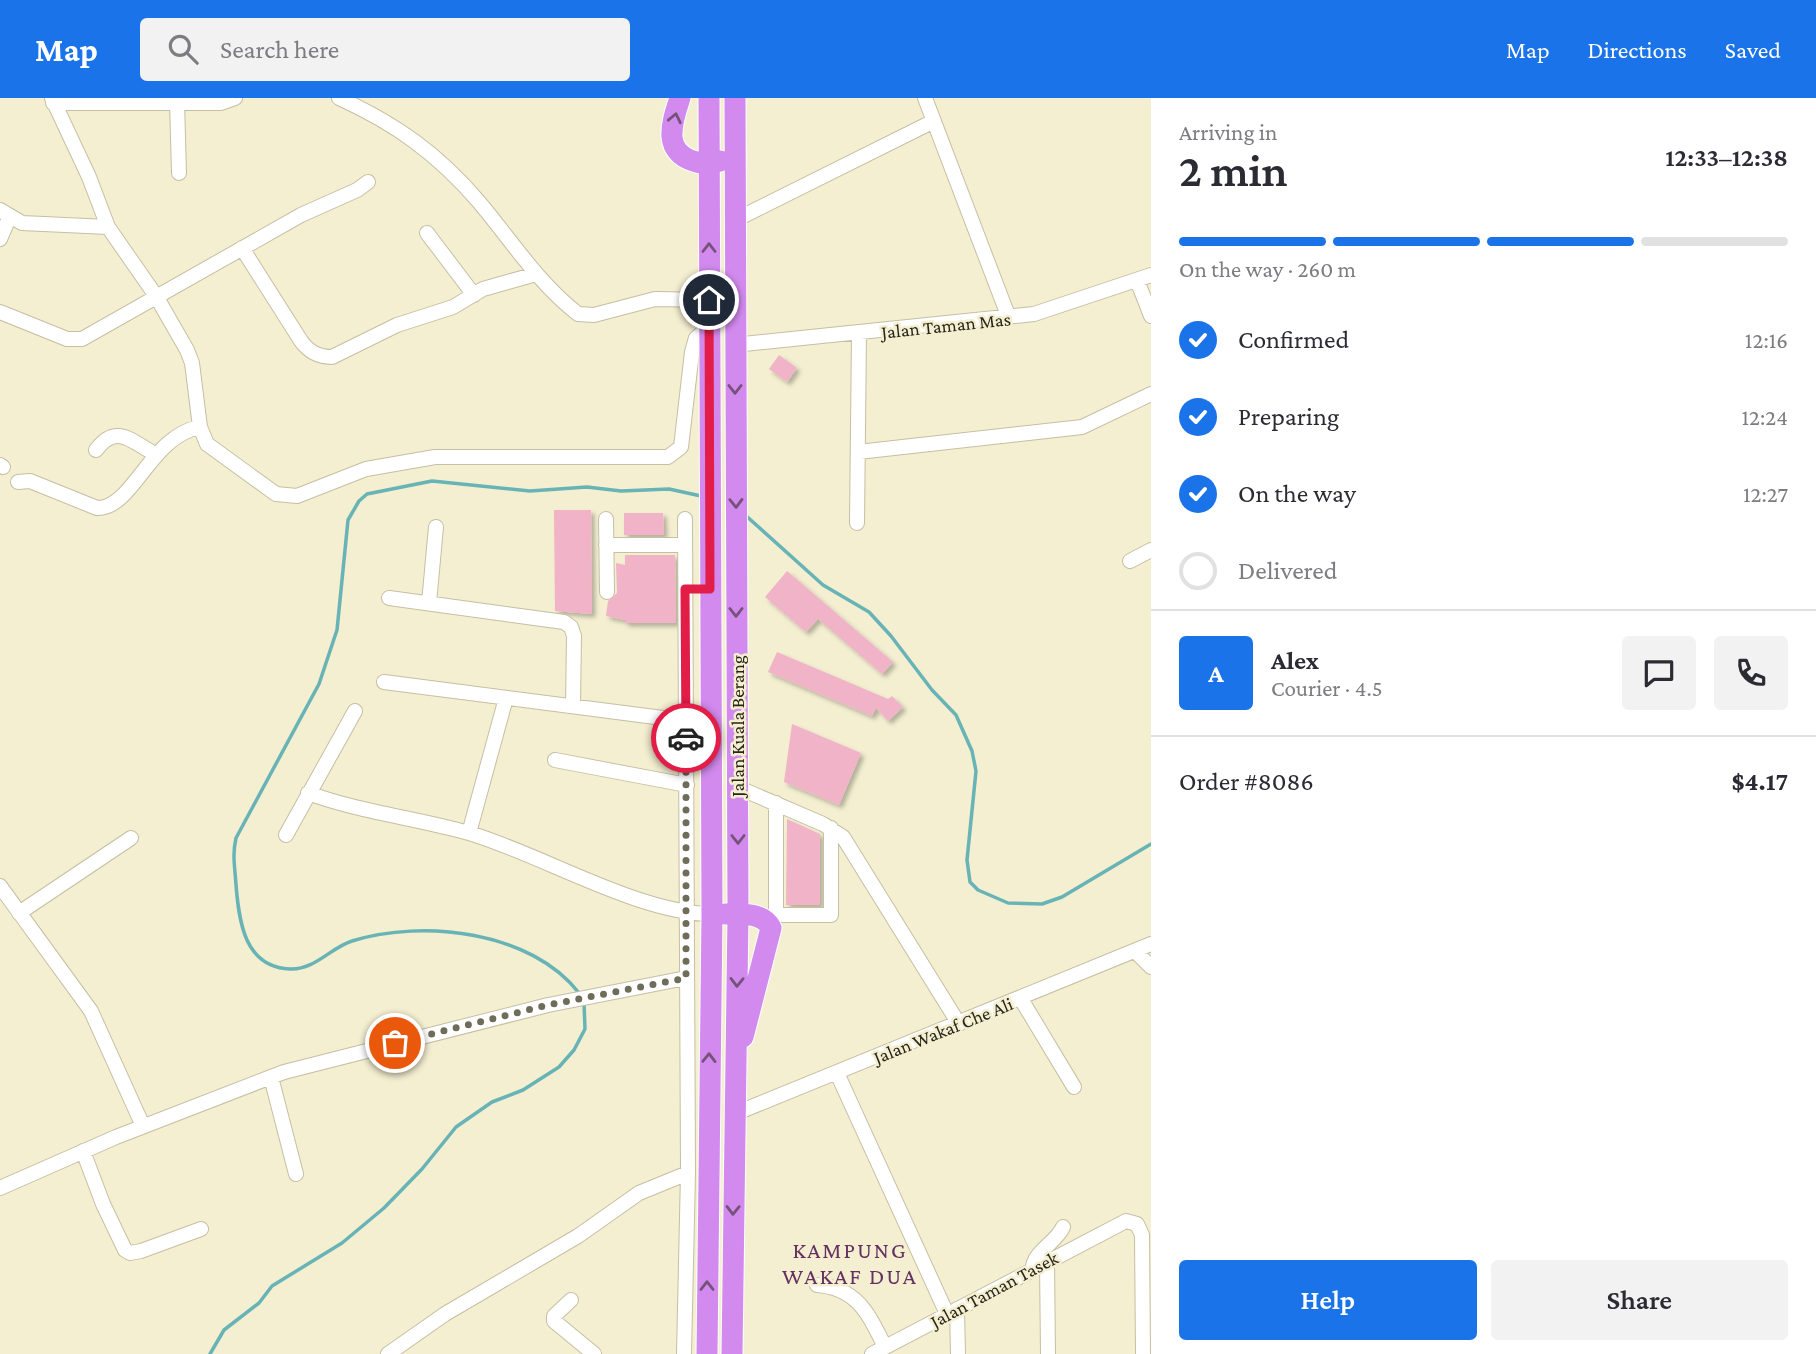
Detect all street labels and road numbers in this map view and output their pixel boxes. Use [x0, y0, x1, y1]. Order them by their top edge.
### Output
street label: Jalan Taman Mas [878, 308, 1012, 343]
street label: Jalan Kuala Berang [727, 655, 748, 799]
street label: Jalan Wakaf Che Ali [869, 993, 1016, 1069]
street label: Jalan Taman Tasek [925, 1246, 1063, 1333]

